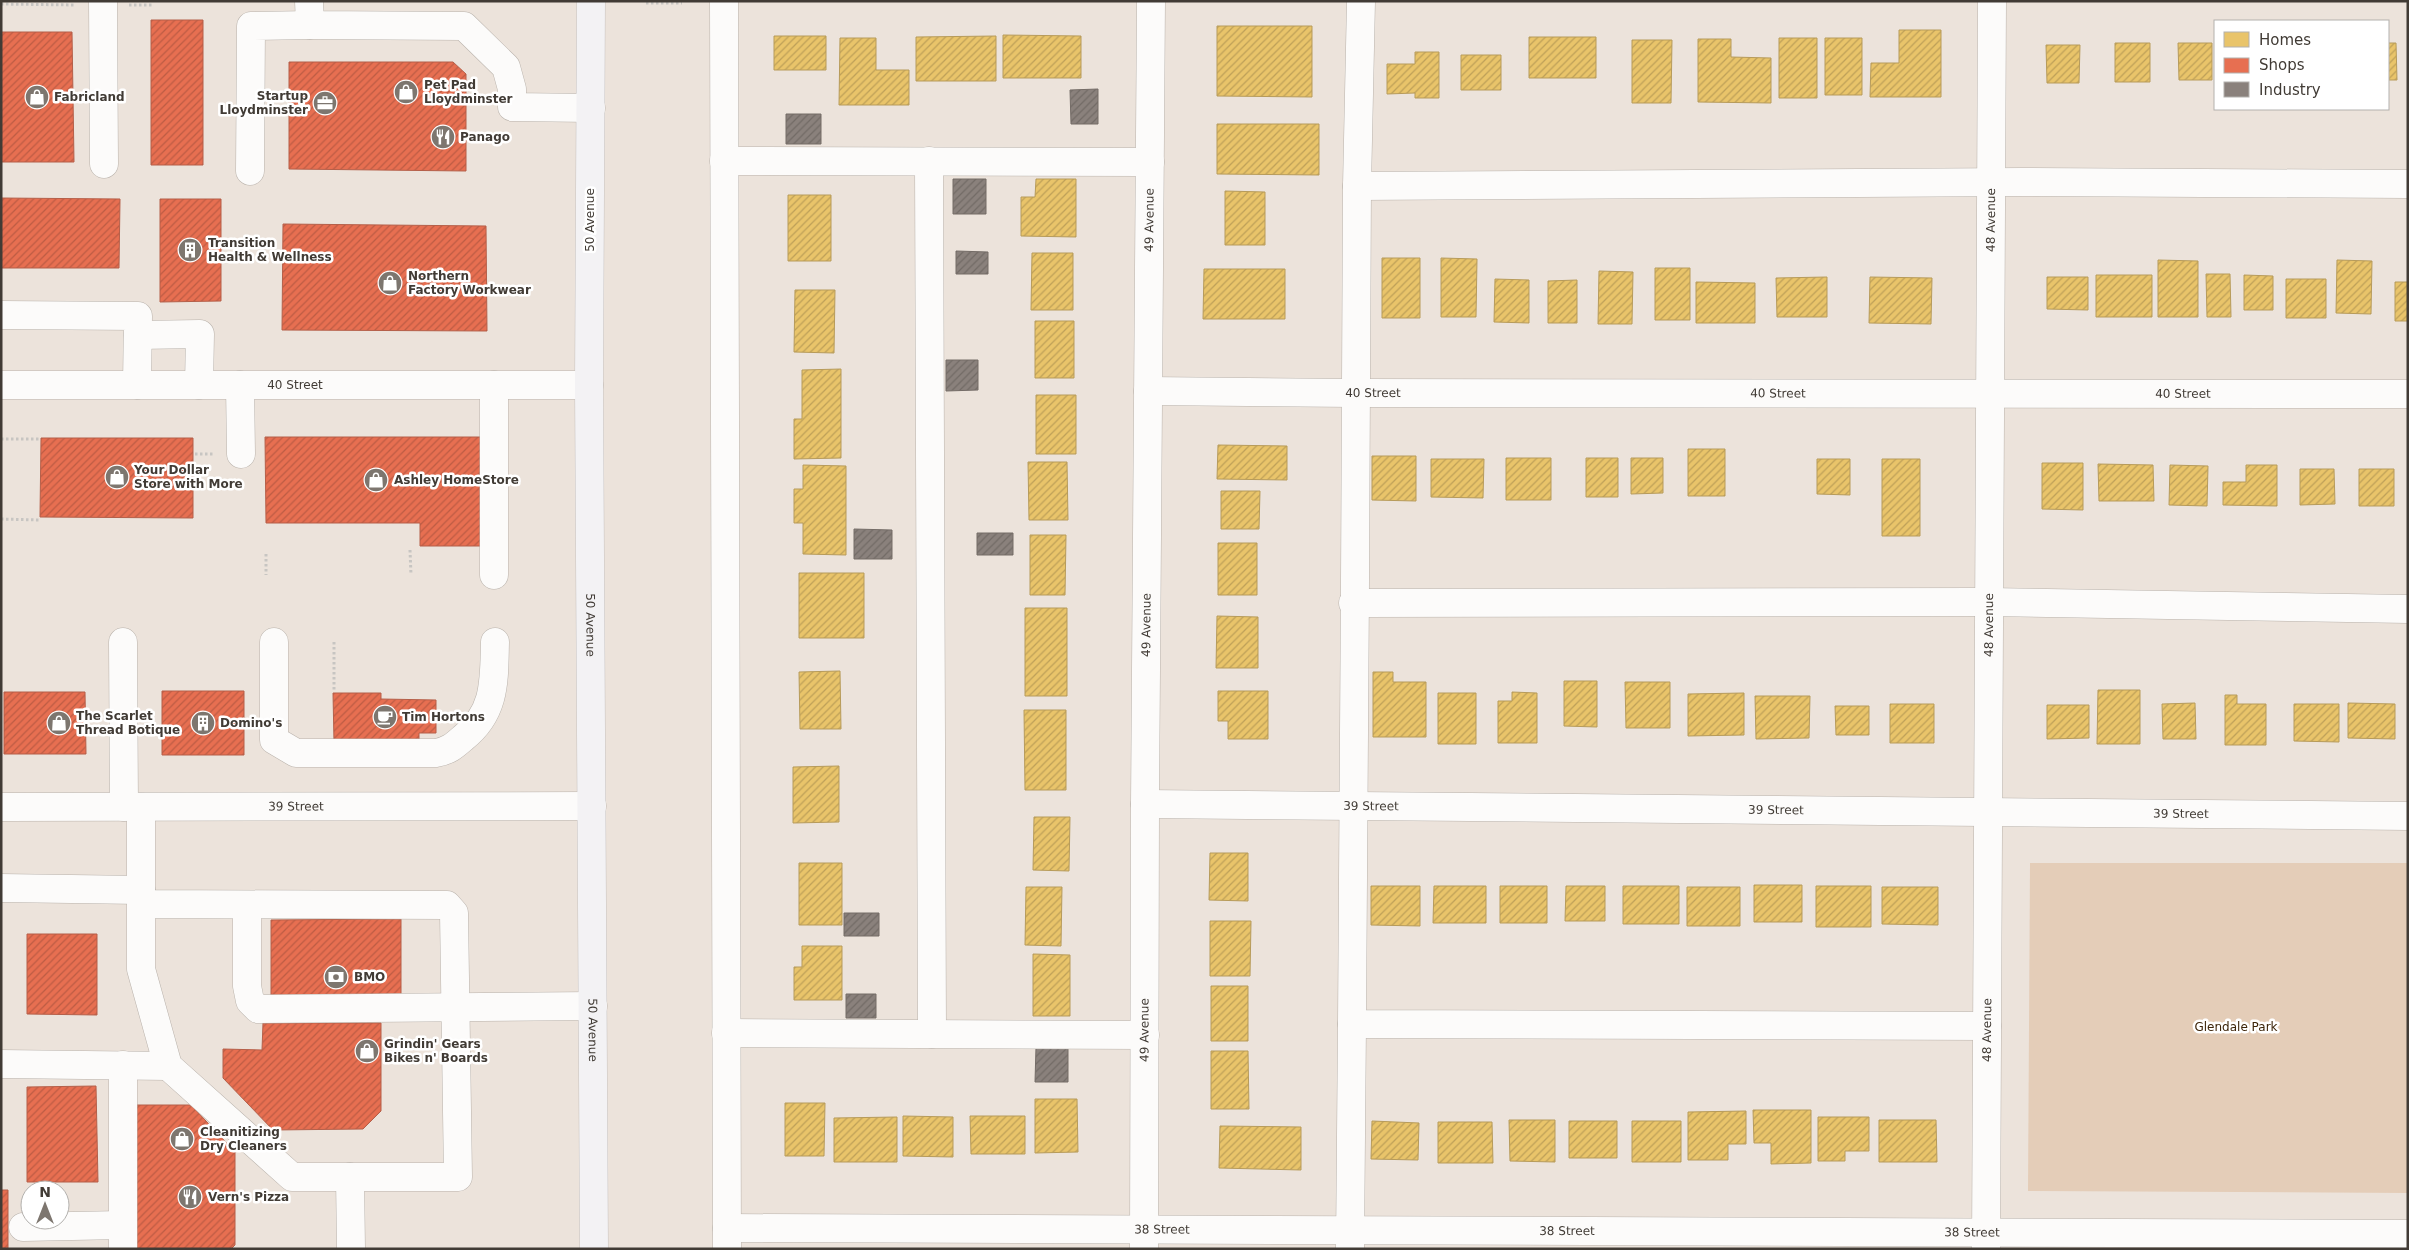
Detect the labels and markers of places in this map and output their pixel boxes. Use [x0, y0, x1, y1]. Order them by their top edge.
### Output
place label: Pet Pad Lloydminster [424, 78, 513, 106]
shop icon: Pet Pad Lloydminster [393, 79, 419, 105]
shop icon: Fabricland [24, 84, 50, 110]
place label: Startup Lloydminster [219, 89, 308, 117]
place label: Fabricland [54, 90, 125, 104]
office icon: Startup Lloydminster [312, 90, 338, 116]
restaurant icon: Panago [430, 124, 456, 150]
place label: Panago [460, 130, 510, 144]
place label: Transition Health & Wellness [208, 236, 332, 264]
building icon: Transition Health & Wellness [177, 237, 203, 263]
place label: Northern Factory Workwear [408, 269, 531, 297]
shop icon: Northern Factory Workwear [377, 270, 403, 296]
place label: Your Dollar Store with More [133, 463, 243, 491]
shop icon: Your Dollar Store with More [104, 464, 130, 490]
shop icon: Ashley HomeStore [363, 467, 389, 493]
place label: Ashley HomeStore [394, 473, 519, 487]
cafe icon: Tim Hortons [372, 704, 398, 730]
place label: The Scarlet Thread Botique [76, 709, 180, 737]
shop icon: The Scarlet Thread Botique [46, 710, 72, 736]
building icon: Domino's [190, 710, 216, 736]
place label: Tim Hortons [402, 710, 485, 724]
place label: Domino's [220, 716, 282, 730]
bank icon: BMO [323, 964, 349, 990]
place label: BMO [354, 970, 385, 984]
place label: Grindin' Gears Bikes n' Boards [384, 1037, 488, 1065]
shop icon: Grindin' Gears Bikes n' Boards [354, 1038, 380, 1064]
place label: Cleanitizing Dry Cleaners [200, 1125, 287, 1153]
shop icon: Cleanitizing Dry Cleaners [169, 1126, 195, 1152]
restaurant icon: Vern's Pizza [177, 1184, 203, 1210]
place label: Vern's Pizza [208, 1190, 289, 1204]

